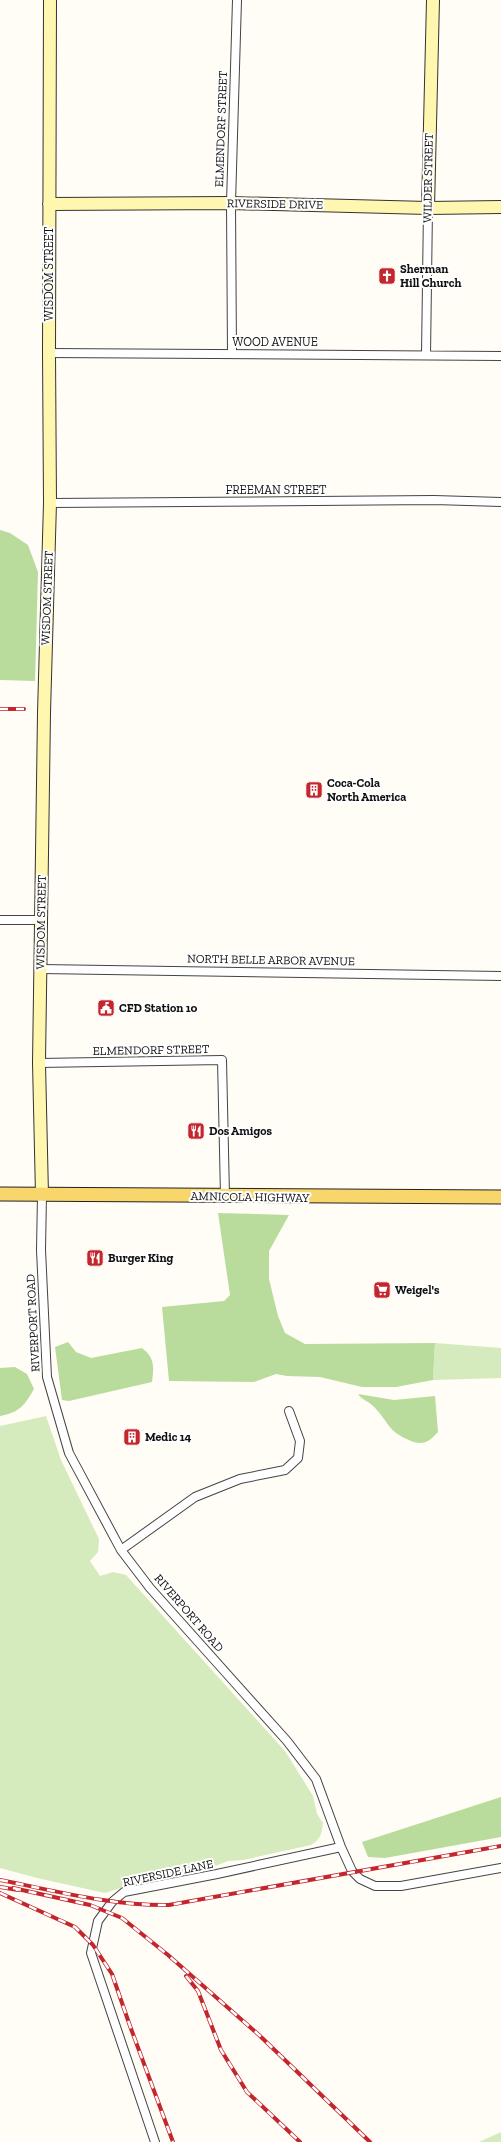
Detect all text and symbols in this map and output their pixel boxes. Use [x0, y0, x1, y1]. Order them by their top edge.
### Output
street label: ELMENDORF STREET [212, 70, 230, 187]
street label: WILDER STREET [420, 132, 436, 223]
street label: RIVERSIDE DRIVE [227, 196, 323, 212]
street label: WISDOM STREET [42, 226, 56, 321]
place label: Sherman Hill Church [400, 262, 461, 290]
church icon: Sherman Hill Church [377, 266, 397, 286]
street label: WOOD AVENUE [232, 335, 318, 349]
street label: FREEMAN STREET [226, 483, 327, 497]
street label: WISDOM STREET [38, 550, 56, 646]
place label: Coca-Cola North America [327, 776, 406, 804]
building icon: Coca-Cola North America [304, 780, 324, 800]
street label: WISDOM STREET [33, 874, 49, 969]
street label: NORTH BELLE ARBOR AVENUE [187, 952, 355, 968]
public building icon: CFD Station 10 [96, 998, 116, 1018]
place label: CFD Station 10 [119, 1001, 198, 1015]
street label: ELMENDORF STREET [93, 1042, 210, 1058]
restaurant icon: Dos Amigos [186, 1121, 206, 1141]
place label: Dos Amigos [209, 1124, 273, 1138]
street label: AMNICOLA HIGHWAY [190, 1189, 310, 1205]
restaurant icon: Burger King [85, 1248, 105, 1268]
place label: Burger King [108, 1251, 174, 1265]
street label: RIVERPORT ROAD [23, 1274, 43, 1372]
supermarket icon: Weigel's [372, 1280, 392, 1300]
place label: Weigel's [395, 1283, 440, 1297]
building icon: Medic 14 [122, 1427, 142, 1447]
place label: Medic 14 [145, 1430, 192, 1444]
street label: RIVERPORT ROAD [152, 1571, 226, 1655]
street label: RIVERSIDE LANE [122, 1857, 214, 1889]

